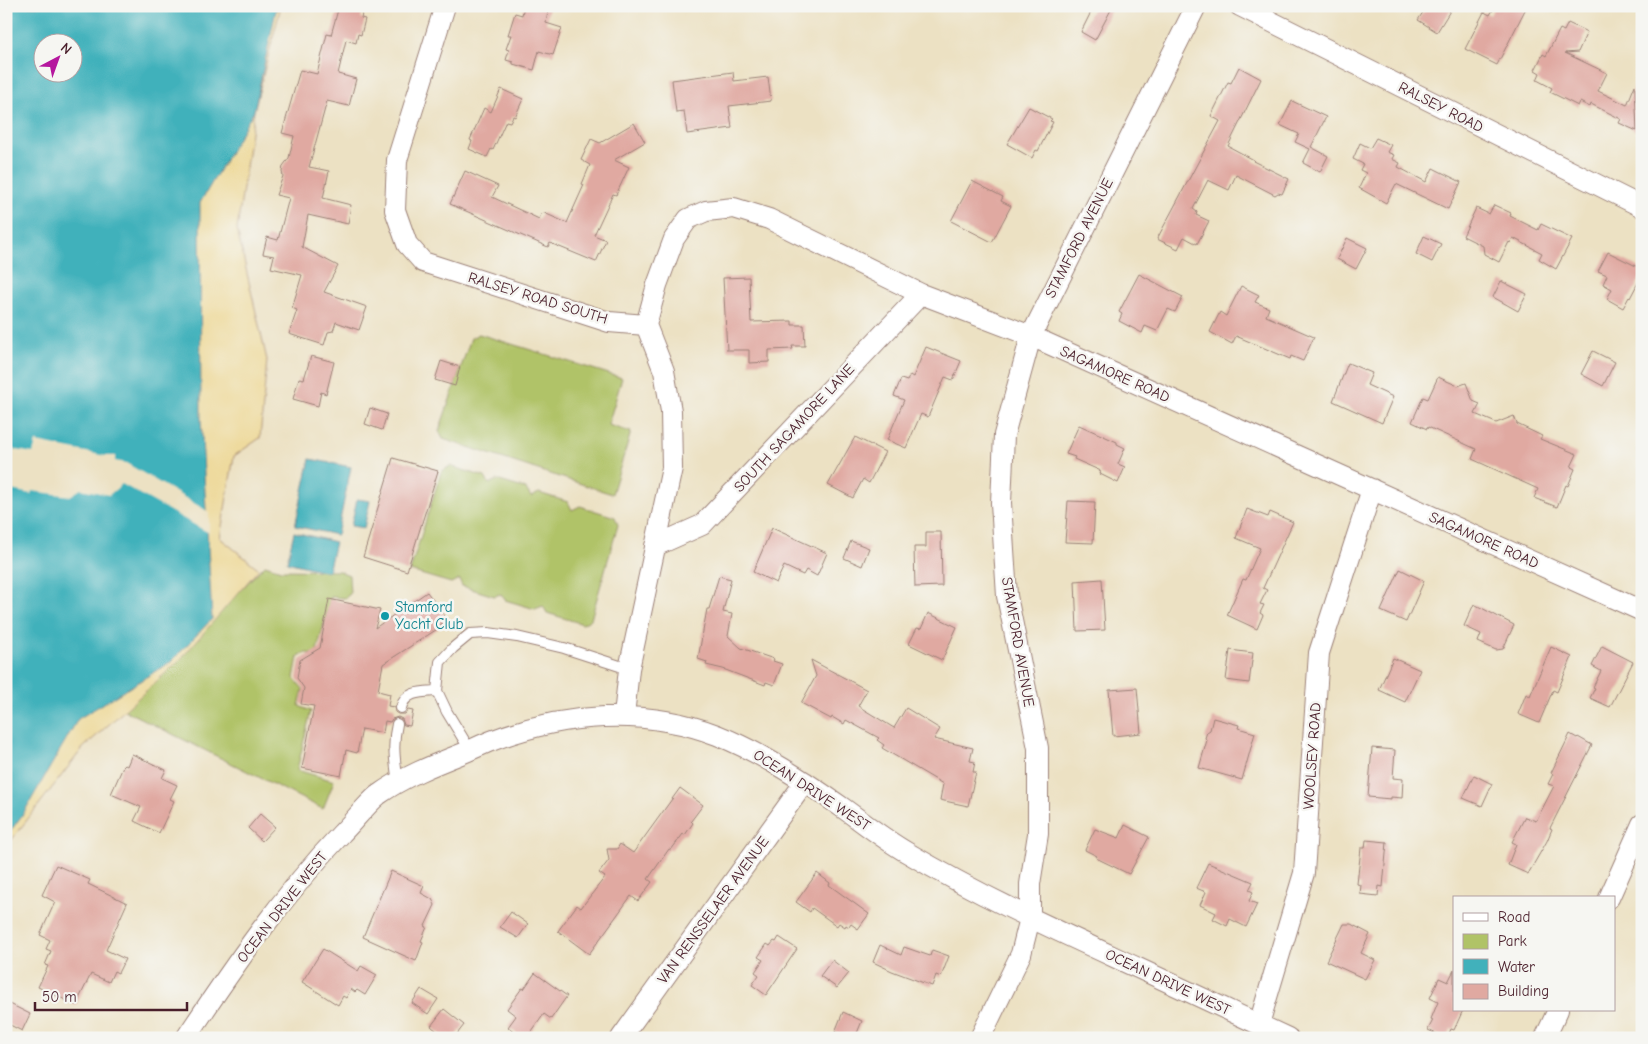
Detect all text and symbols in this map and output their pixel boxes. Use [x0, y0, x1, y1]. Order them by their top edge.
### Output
north arrow [32, 32, 82, 82]
text: N [57, 39, 75, 58]
street label: RALSEY ROAD [1395, 78, 1487, 136]
street label: STAMFORD AVENUE [1041, 175, 1117, 301]
street label: RALSEY ROAD SOUTH [466, 268, 610, 328]
street label: SAGAMORE ROAD [1057, 342, 1173, 406]
street label: SOUTH SAGAMORE LANE [730, 360, 858, 496]
street label: SAGAMORE ROAD [1426, 508, 1542, 572]
street label: STAMFORD AVENUE [998, 576, 1038, 708]
place label: Stamford Yacht Club [395, 598, 464, 633]
marker: Stamford Yacht Club [379, 610, 391, 622]
street label: WOOLSEY ROAD [1299, 702, 1325, 810]
street label: OCEAN DRIVE WEST [750, 745, 874, 835]
street label: VAN RENSSELAER AVENUE [653, 833, 773, 987]
street label: OCEAN DRIVE WEST [233, 848, 331, 966]
legend [1453, 896, 1616, 1012]
text: Road [1498, 908, 1530, 926]
text: Park [1498, 932, 1527, 950]
street label: OCEAN DRIVE WEST [1103, 945, 1234, 1019]
text: Water [1498, 958, 1535, 976]
scale bar [35, 979, 188, 1011]
text: Building [1498, 982, 1549, 1000]
text: 50 m [42, 988, 77, 1006]

